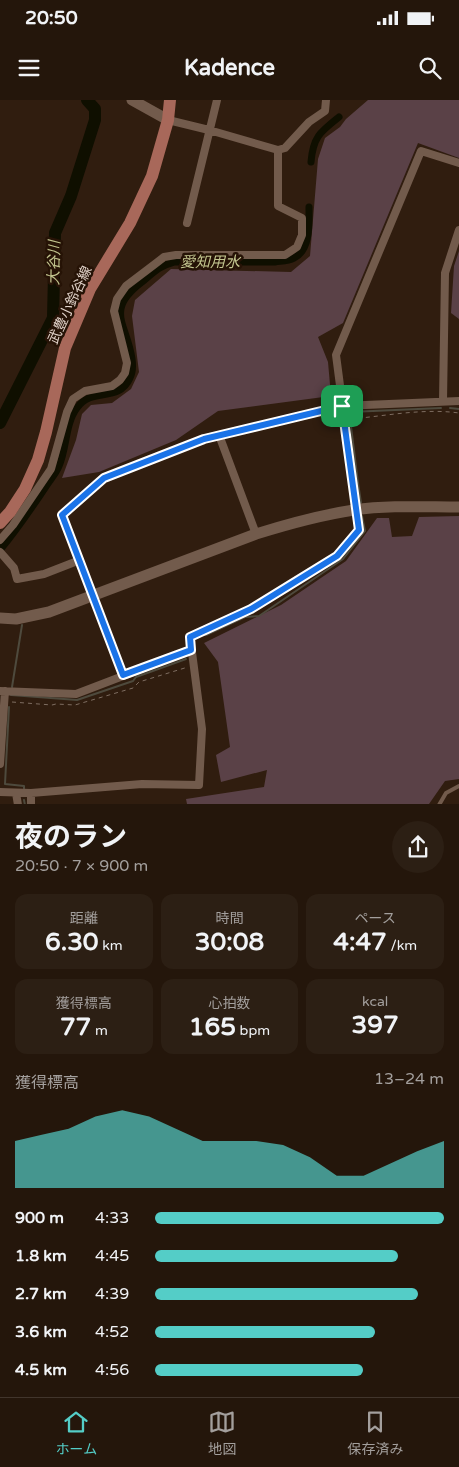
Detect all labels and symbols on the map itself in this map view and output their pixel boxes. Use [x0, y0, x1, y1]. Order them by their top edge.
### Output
water label: 大谷川 [45, 238, 63, 286]
water label: 愛知用水 [180, 253, 242, 271]
street label: 武豊小鈴谷線 [45, 263, 95, 347]
pin [321, 385, 363, 427]

